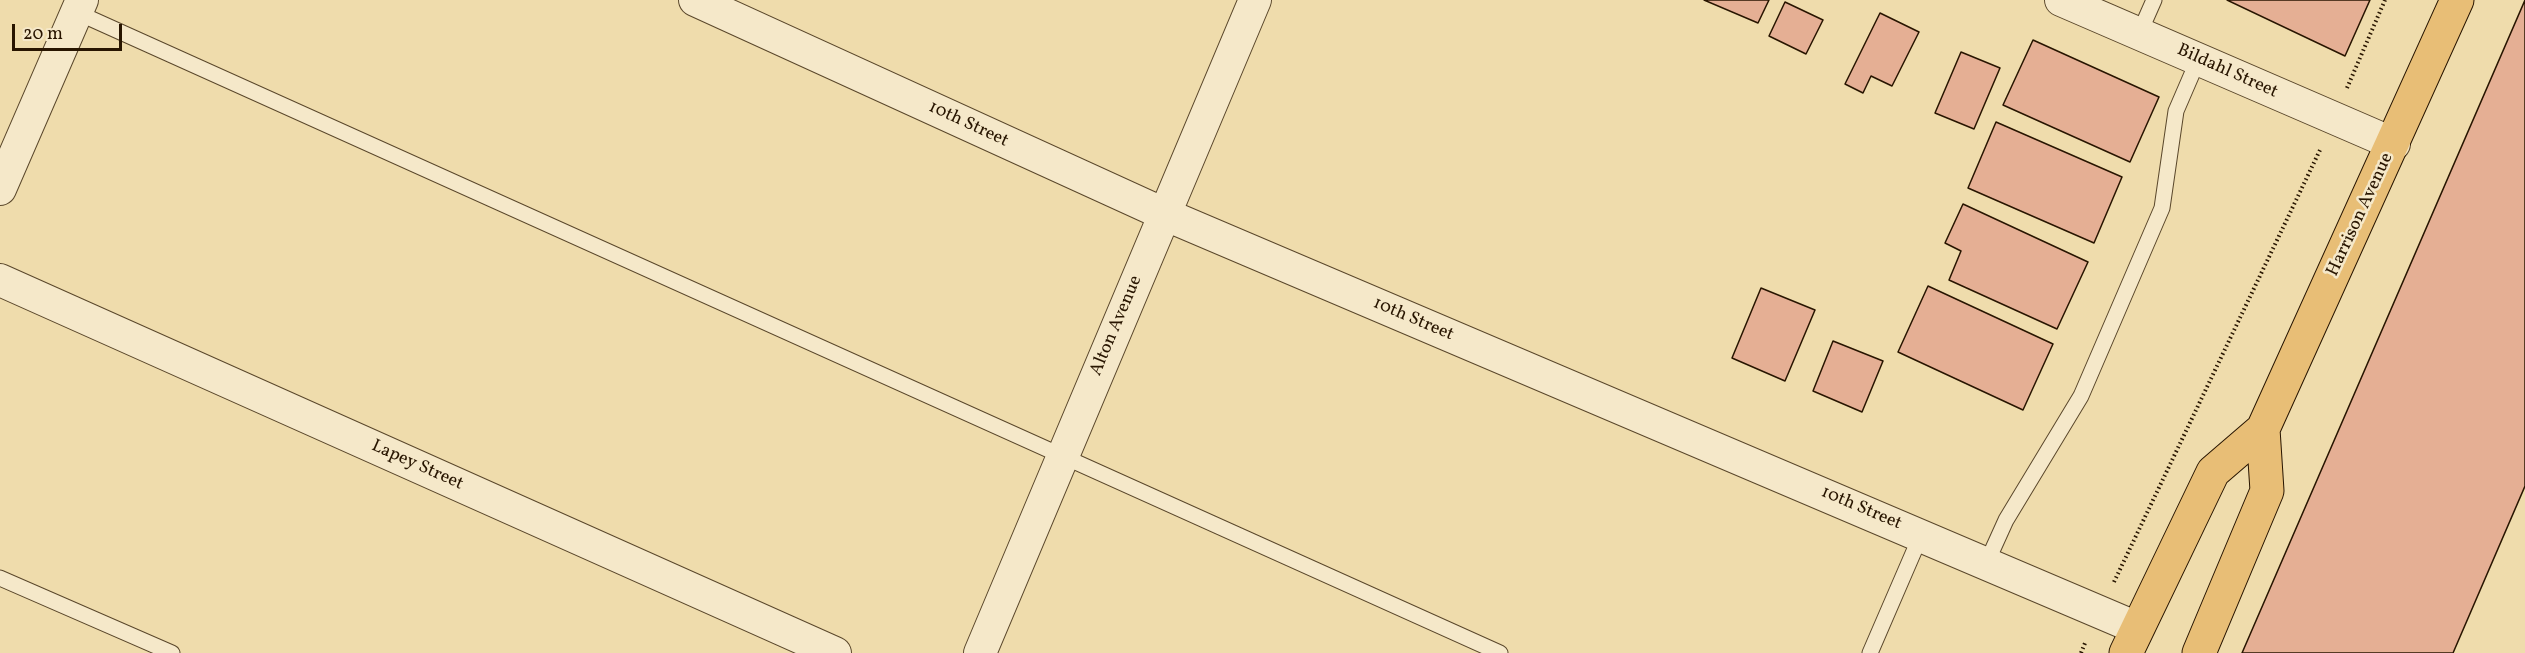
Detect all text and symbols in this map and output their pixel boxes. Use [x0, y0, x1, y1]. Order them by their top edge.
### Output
scale bar [15, 12, 124, 50]
text: 20 m [23, 22, 63, 47]
street label: Bildahl Street [2173, 40, 2281, 104]
street label: 10th Street [925, 97, 1011, 153]
street label: Harrison Avenue [2323, 150, 2399, 280]
street label: Alton Avenue [1086, 273, 1148, 379]
street label: 10th Street [1369, 293, 1457, 347]
street label: Lapey Street [368, 436, 466, 496]
street label: 10th Street [1817, 482, 1905, 536]

